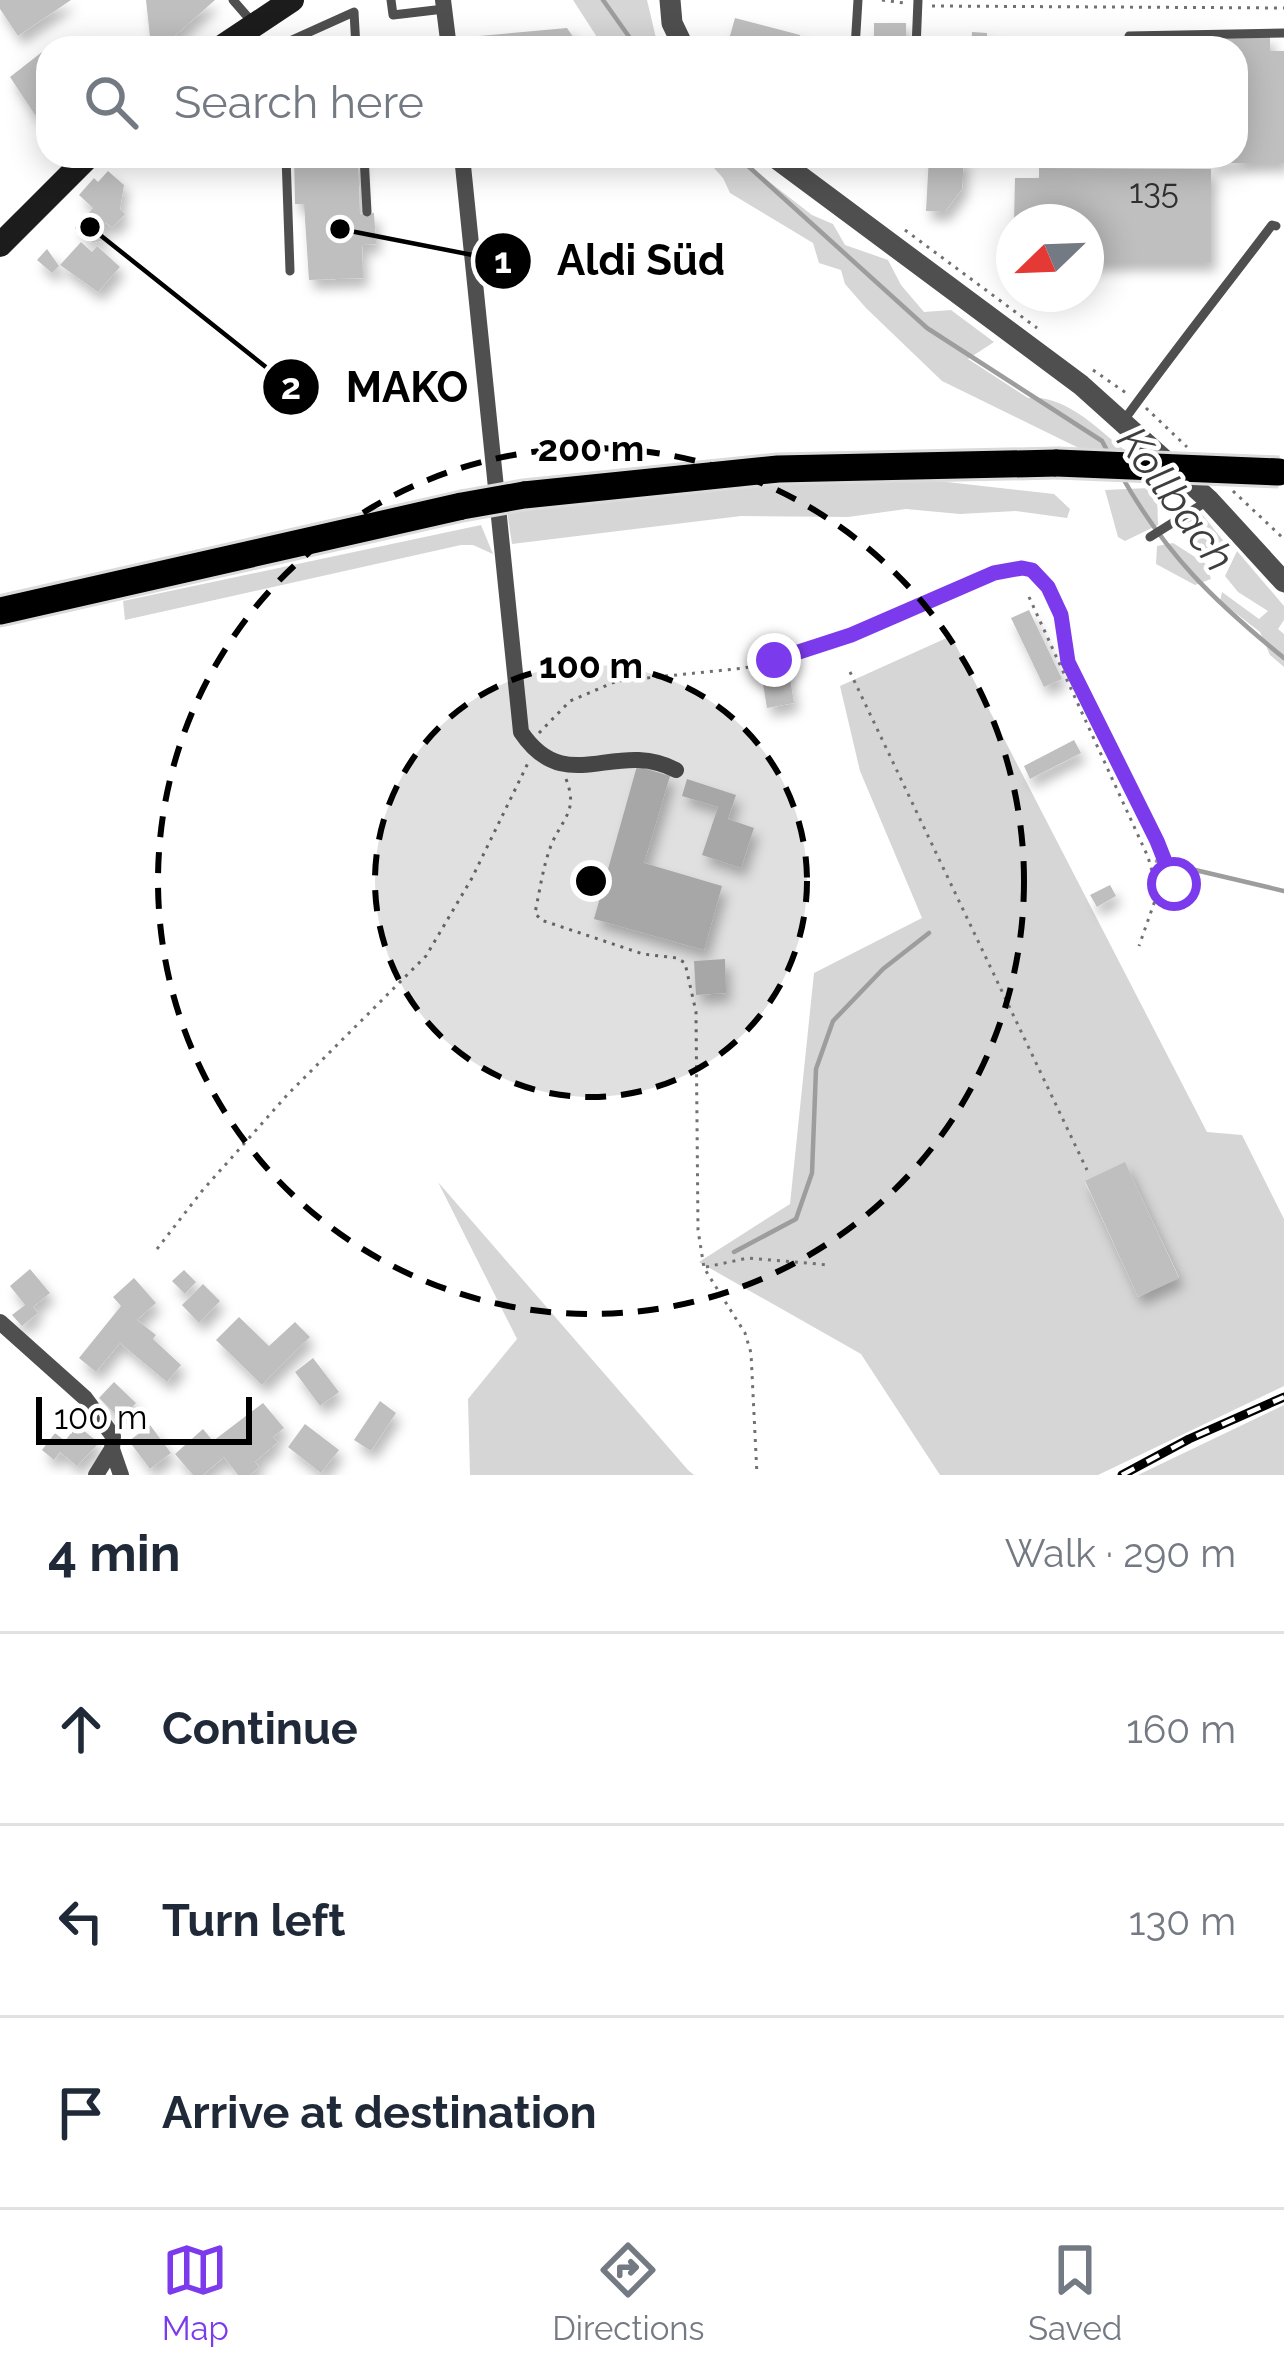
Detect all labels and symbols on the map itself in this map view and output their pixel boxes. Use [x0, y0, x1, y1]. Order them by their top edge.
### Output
house number: 135 [1129, 172, 1179, 211]
north arrow [996, 204, 1104, 312]
callout: Aldi Süd [473, 222, 749, 300]
text: Aldi Süd [557, 236, 725, 285]
text: 1 [494, 239, 512, 281]
callout: MAKO [261, 348, 492, 426]
text: MAKO [346, 363, 468, 412]
text: 2 [281, 365, 301, 407]
water label: Kollbach [1107, 417, 1245, 581]
text: 200 m [538, 427, 644, 469]
route end [747, 633, 801, 687]
text: 100 m [539, 644, 643, 686]
route start [1147, 857, 1201, 911]
centre of rings [570, 860, 612, 902]
scale bar [36, 1391, 252, 1444]

